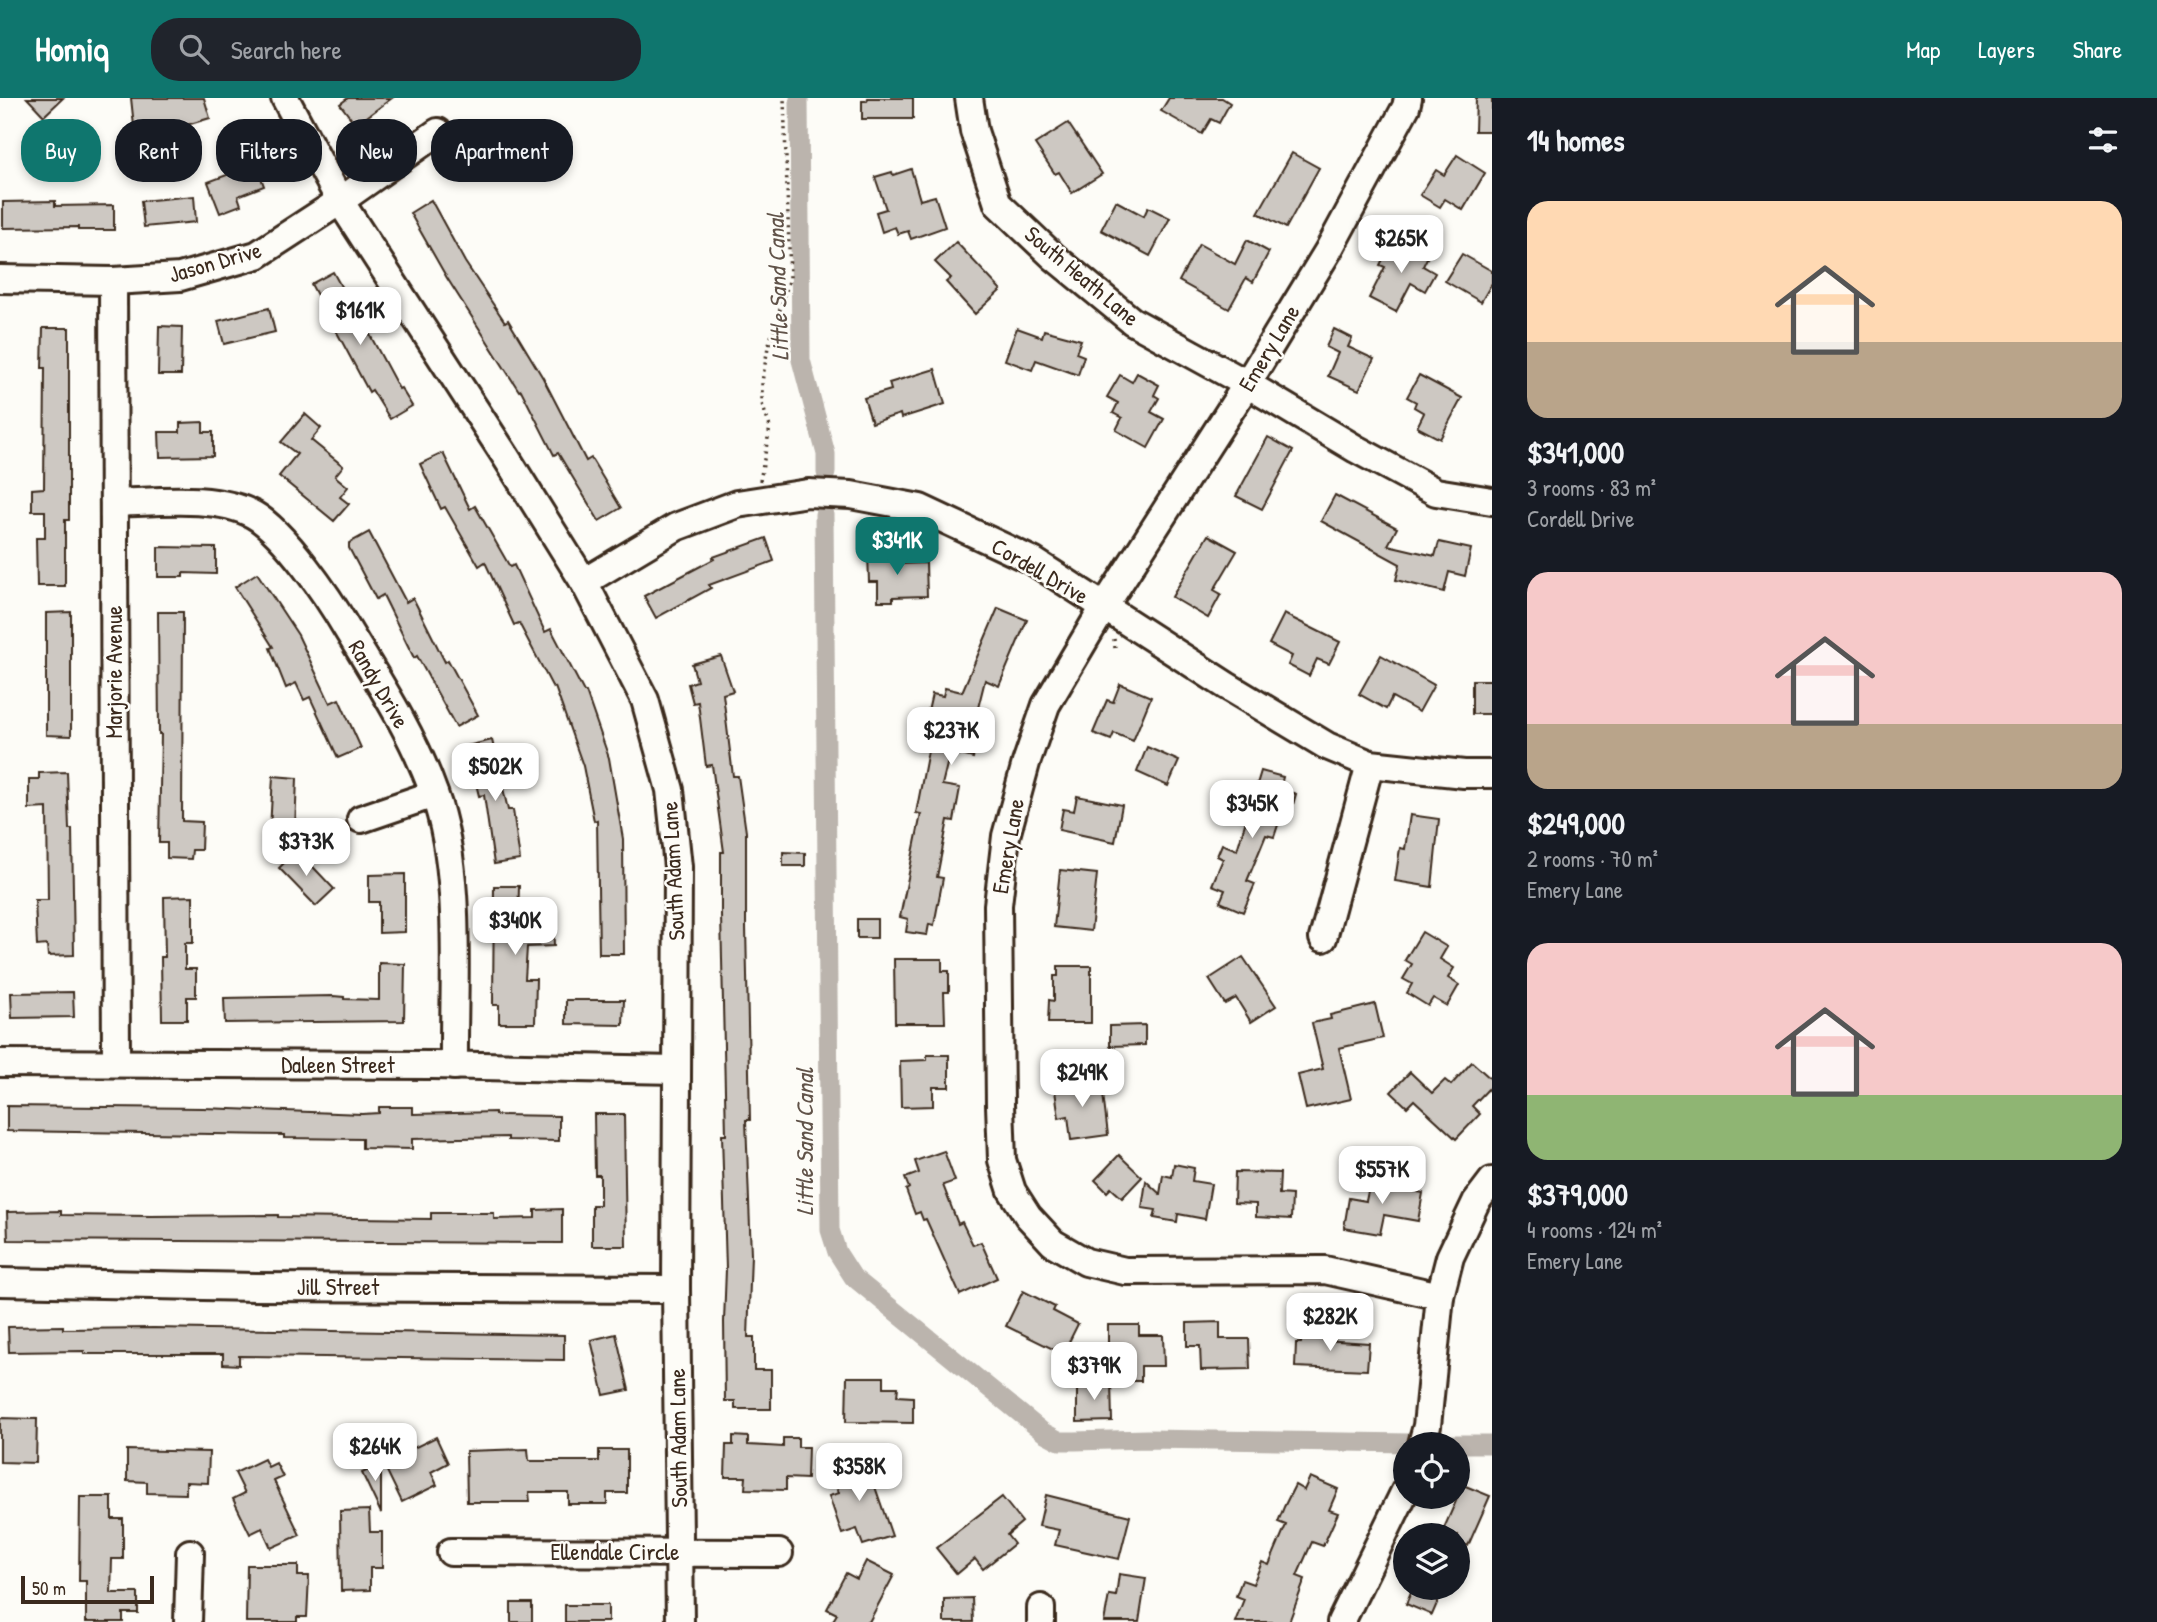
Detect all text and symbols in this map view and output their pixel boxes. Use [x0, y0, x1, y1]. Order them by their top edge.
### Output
search box [151, 18, 641, 81]
text: Homiq [35, 27, 109, 71]
icon: search [175, 30, 213, 68]
text: Search here [231, 32, 342, 67]
text: Map [1906, 33, 1940, 65]
text: Layers [1978, 33, 2035, 65]
text: Share [2073, 33, 2122, 65]
chip: Buy [21, 119, 101, 182]
chip: Rent [115, 119, 202, 182]
chip: Filters [216, 119, 322, 182]
chip: New [336, 119, 417, 182]
chip: Apartment [431, 119, 573, 182]
text: 14 homes [1527, 120, 1625, 160]
icon: filters [2084, 121, 2122, 159]
water label: Little Sand Canal [758, 211, 796, 361]
pin: $265K [1352, 216, 1450, 275]
street label: South Heath Lane [1018, 218, 1146, 333]
text: $265K [1374, 222, 1428, 253]
street label: Jason Drive [165, 234, 265, 289]
icon: home [1762, 247, 1888, 373]
pin: $161K [311, 288, 409, 347]
text: $161K [335, 294, 385, 325]
street label: Emery Lane [1231, 299, 1307, 397]
text: $341,000 [1527, 432, 1624, 472]
text: 3 rooms · 83 m² [1527, 472, 1656, 503]
text: Cordell Drive [1527, 503, 1634, 534]
pin: $341K [848, 518, 946, 577]
text: $341K [872, 524, 922, 555]
street label: Cordell Drive [986, 530, 1094, 611]
street label: Marjorie Avenue [98, 605, 129, 739]
icon: home [1762, 618, 1888, 744]
street label: Randy Drive [342, 634, 417, 734]
pin: $237K [902, 708, 1000, 767]
text: $237K [923, 714, 979, 745]
pin: $502K [446, 744, 544, 803]
text: $502K [468, 750, 522, 781]
pin: $345K [1203, 780, 1301, 840]
text: $345K [1226, 787, 1278, 818]
street label: Emery Lane [984, 796, 1031, 896]
street label: South Adam Lane [653, 801, 692, 941]
text: $249,000 [1527, 803, 1625, 843]
pin: $373K [257, 818, 355, 878]
text: $373K [278, 825, 334, 856]
text: 2 rooms · 70 m² [1527, 843, 1658, 874]
text: Emery Lane [1527, 874, 1623, 905]
pin: $340K [466, 898, 564, 957]
text: $340K [489, 904, 541, 935]
icon: home [1762, 989, 1888, 1115]
street label: Daleen Street [281, 1049, 396, 1080]
pin: $249K [1033, 1049, 1131, 1109]
text: $249K [1056, 1056, 1108, 1087]
water label: Little Sand Canal [788, 1067, 820, 1216]
pin: $557K [1333, 1146, 1431, 1206]
text: $557K [1355, 1153, 1409, 1184]
text: $379,000 [1527, 1174, 1628, 1214]
text: 4 rooms · 124 m² [1527, 1214, 1662, 1245]
text: Emery Lane [1527, 1245, 1623, 1276]
street label: Jill Street [297, 1271, 380, 1302]
pin: $282K [1281, 1294, 1379, 1353]
text: $282K [1302, 1300, 1358, 1331]
pin: $379K [1045, 1342, 1143, 1402]
text: $379K [1067, 1349, 1121, 1380]
street label: South Adam Lane [661, 1368, 694, 1508]
pin: $264K [326, 1424, 424, 1483]
text: $264K [349, 1430, 401, 1461]
map controls [1393, 1432, 1470, 1600]
button: locate [1393, 1432, 1470, 1509]
pin: $358K [810, 1444, 908, 1503]
text: $358K [832, 1450, 886, 1481]
button: layers [1393, 1523, 1470, 1600]
street label: Ellendale Circle [551, 1536, 679, 1567]
scale bar [21, 1573, 154, 1605]
text: 50 m [32, 1575, 66, 1601]

